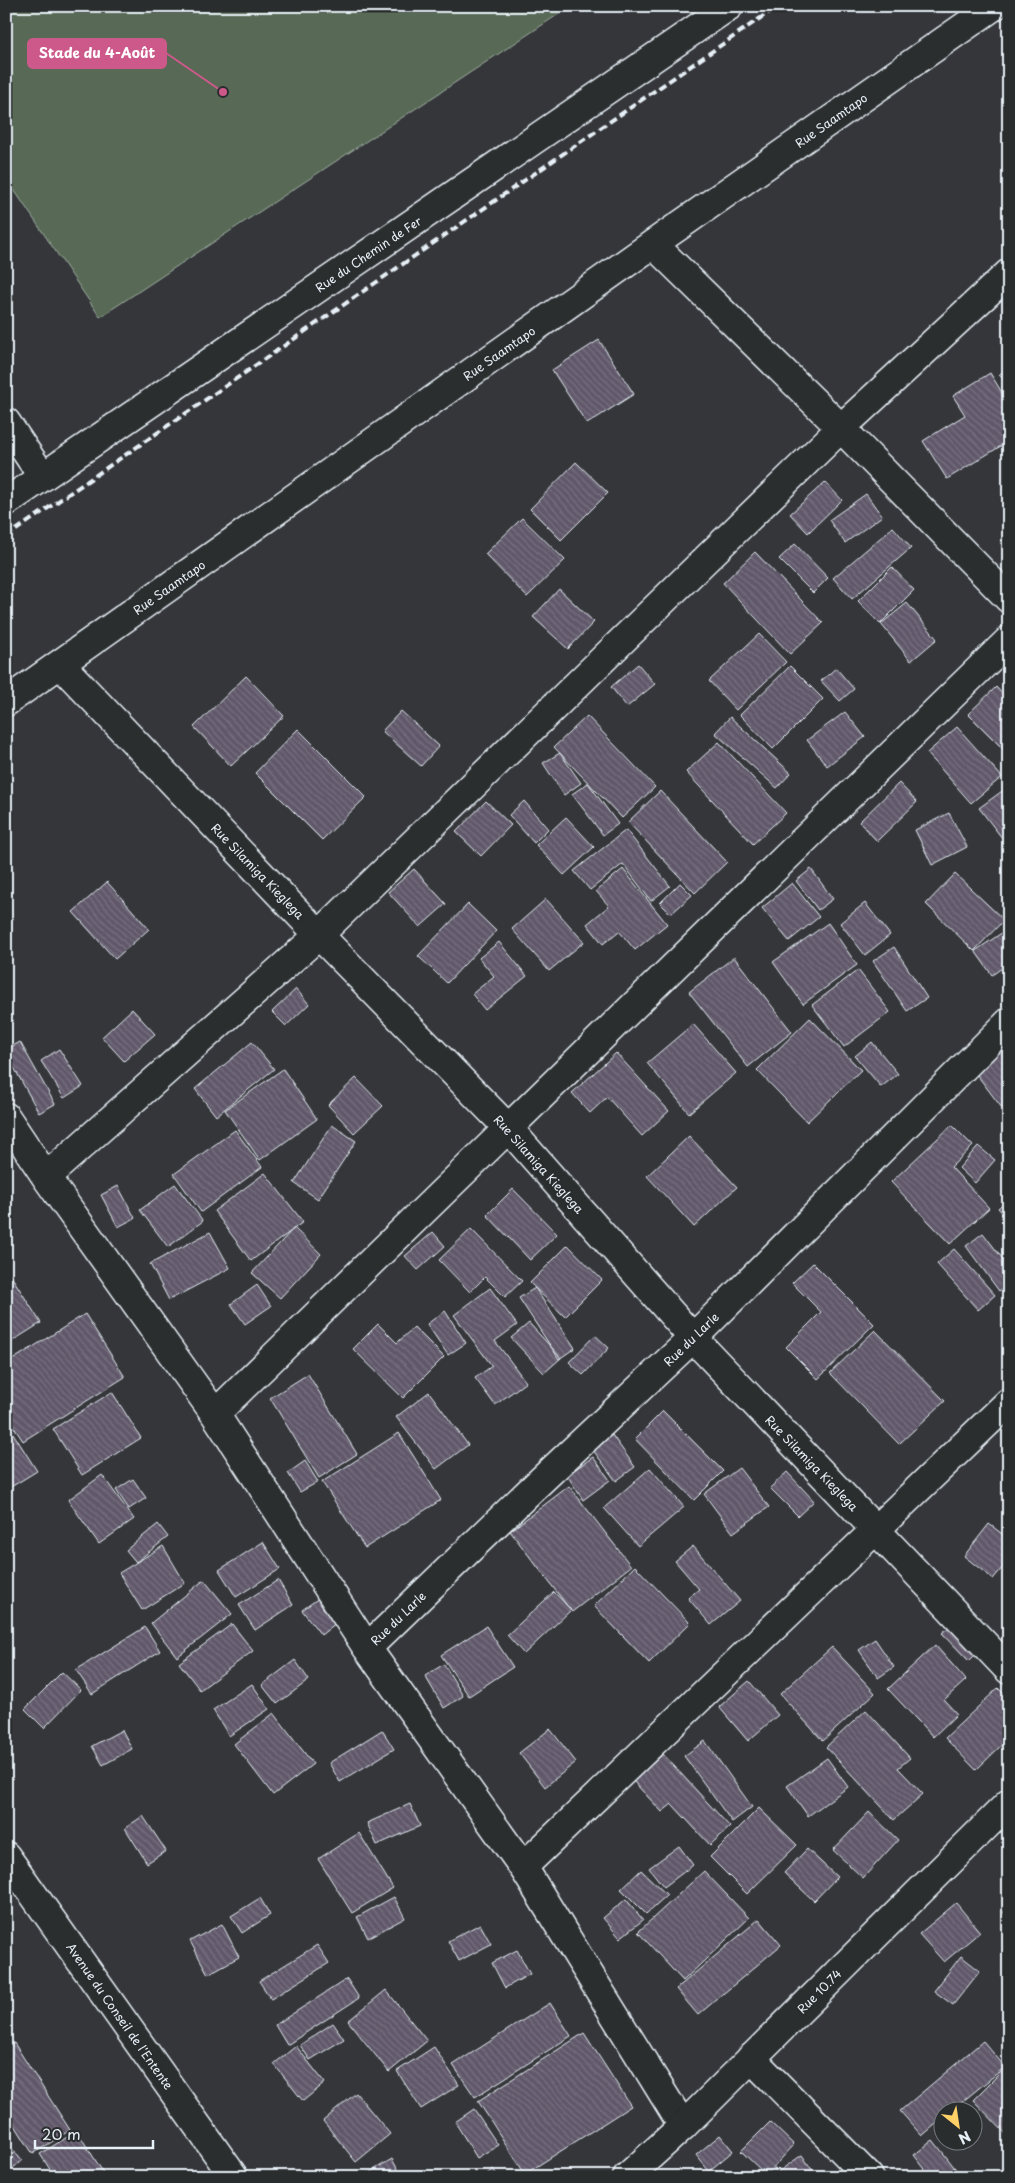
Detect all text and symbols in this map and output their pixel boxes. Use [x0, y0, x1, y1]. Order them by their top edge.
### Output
callout: Stade du 4-Août [28, 39, 166, 68]
text: Stade du 4-Août [39, 42, 155, 63]
street label: Rue Saamtapo [791, 88, 871, 152]
street label: Rue du Chemin de Fer [311, 211, 425, 296]
street label: Rue Saamtapo [459, 321, 539, 385]
street label: Rue Saamtapo [129, 555, 209, 619]
street label: Rue Silamiga Kieglega [207, 819, 309, 923]
street label: Rue Silamiga Kieglega [490, 1111, 589, 1218]
street label: Rue du Larle [659, 1308, 723, 1370]
street label: Rue Silamiga Kieglega [761, 1411, 863, 1515]
street label: Rue du Larle [366, 1587, 430, 1649]
street label: Avenue du Conseil de l'Entente [62, 1939, 178, 2093]
street label: Rue 10.74 [793, 1965, 845, 2017]
north arrow [932, 2100, 982, 2150]
scale bar [35, 2118, 152, 2150]
text: 20 m [42, 2122, 81, 2145]
text: N [955, 2126, 975, 2150]

